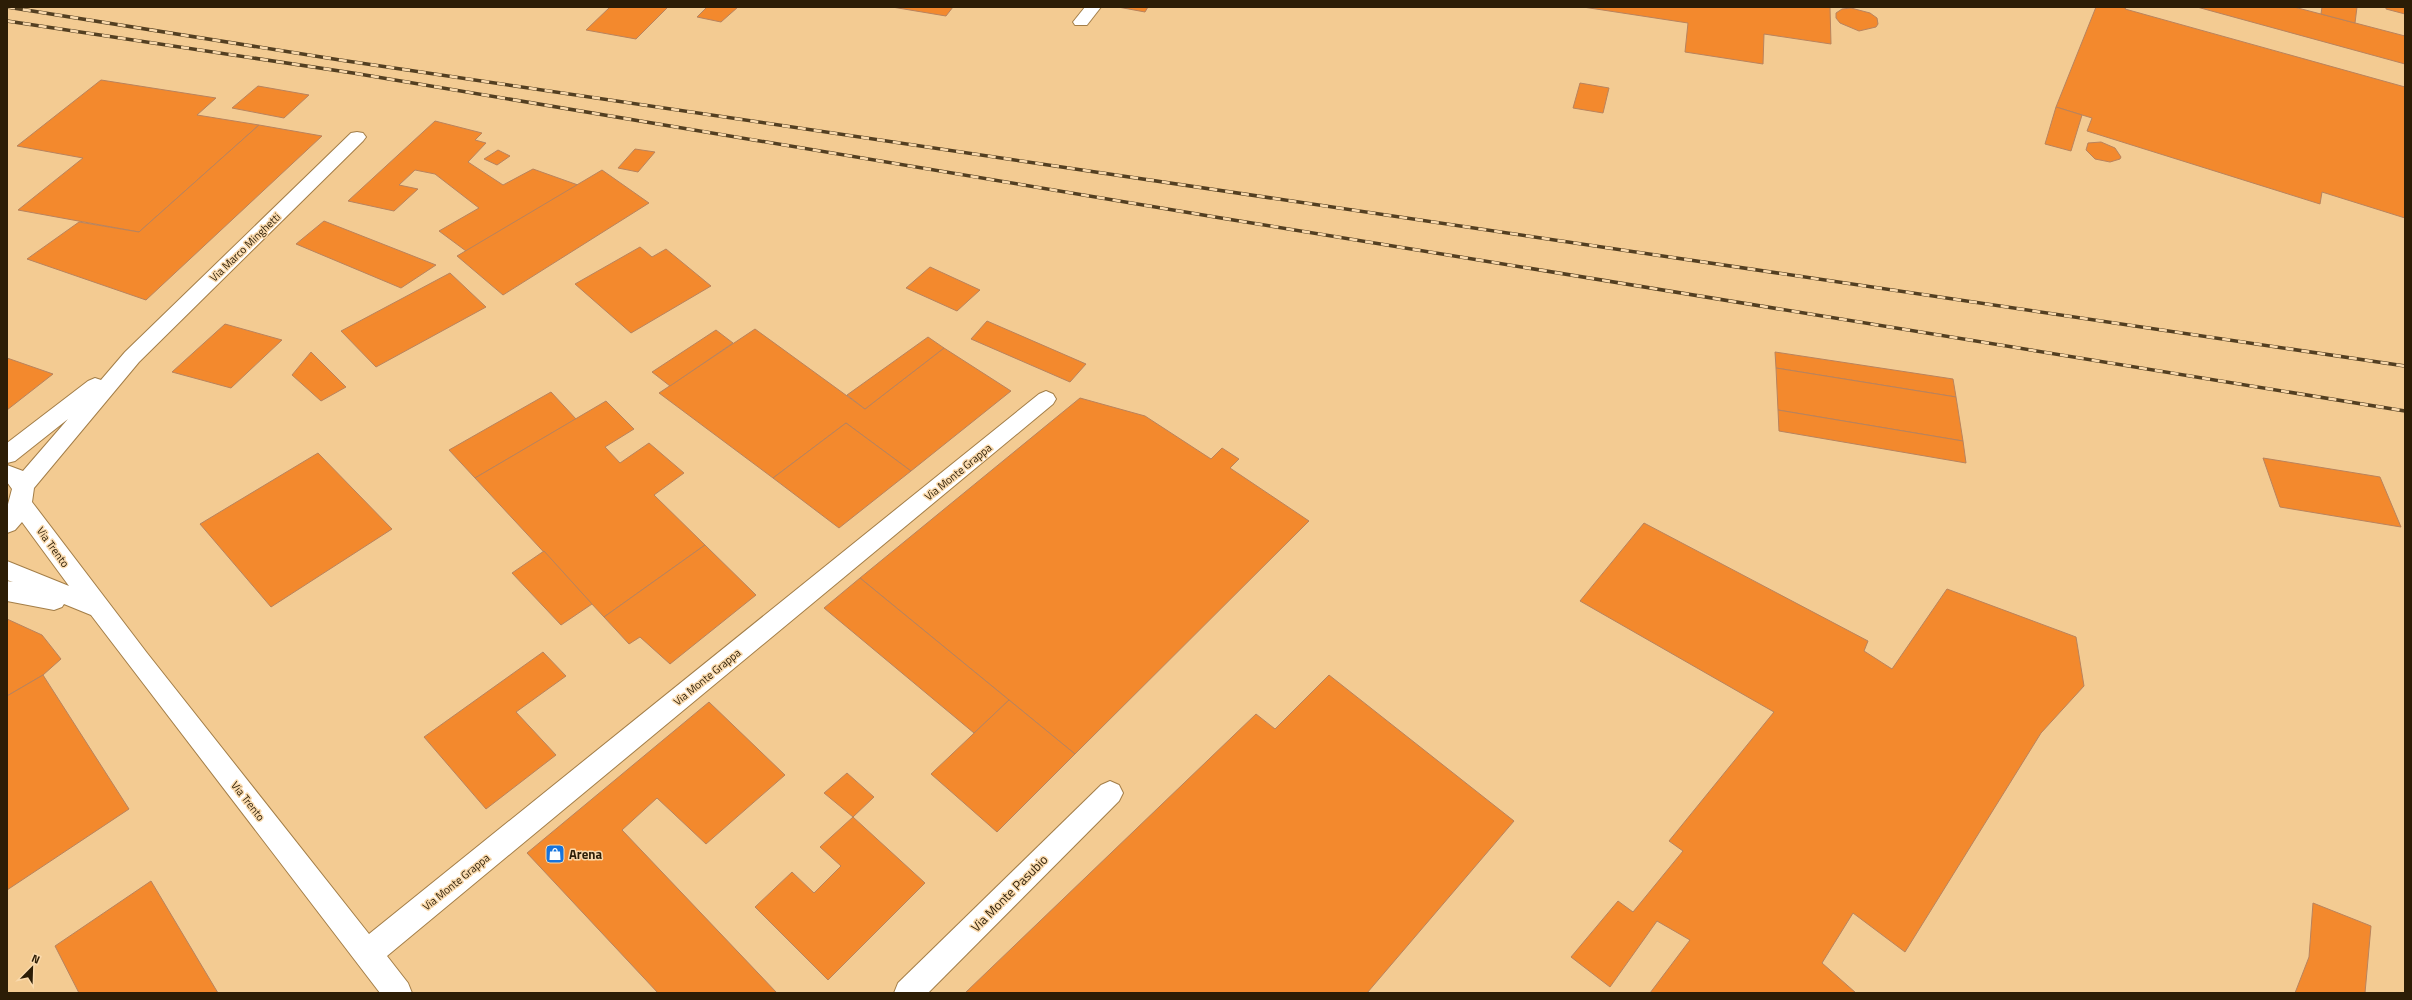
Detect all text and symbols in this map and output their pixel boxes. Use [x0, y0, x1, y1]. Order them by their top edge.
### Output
street label: Via Marco Minghetti [206, 209, 284, 285]
street label: Via Monte Grappa [921, 439, 996, 504]
street label: Via Trento [33, 524, 73, 571]
street label: Via Monte Grappa [670, 644, 745, 709]
street label: Via Trento [227, 778, 269, 824]
shop icon: Arena [544, 843, 566, 865]
place label: Arena [569, 844, 602, 864]
street label: Via Monte Grappa [419, 849, 494, 914]
street label: Via Monte Pasubio [966, 850, 1052, 936]
north arrow [12, 948, 52, 988]
text: N [29, 950, 43, 968]

